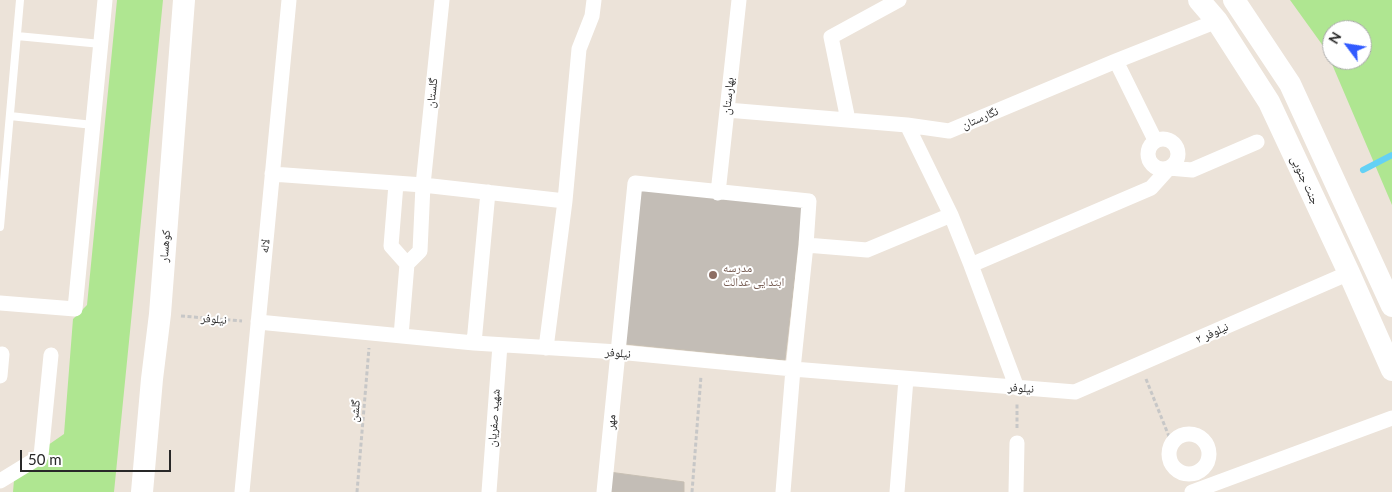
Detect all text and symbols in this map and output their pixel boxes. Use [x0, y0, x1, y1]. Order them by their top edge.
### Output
north arrow [1322, 20, 1372, 70]
text: N [1325, 29, 1345, 47]
street label: بهارستان [719, 76, 737, 116]
street label: گلستان [423, 77, 441, 109]
street label: نگارستان [959, 104, 1001, 132]
street label: جنت جنوبی [1287, 153, 1323, 207]
street label: کوهسار [157, 229, 173, 263]
street label: لاله [257, 238, 273, 254]
place label: مدرسه ابتدایی عدالت [723, 261, 784, 289]
marker: مدرسه ابتدایی عدالت [707, 269, 719, 281]
street label: نیلوفر [200, 311, 228, 327]
street label: نیلوفر ۲ [1193, 319, 1231, 347]
street label: نیلوفر [604, 345, 632, 361]
street label: نیلوفر [1007, 380, 1035, 396]
street label: شهید صفریان [485, 388, 503, 448]
street label: گلشن [347, 399, 363, 423]
street label: مهر [603, 414, 619, 430]
scale bar [22, 440, 174, 472]
text: 50 m [28, 450, 62, 468]

